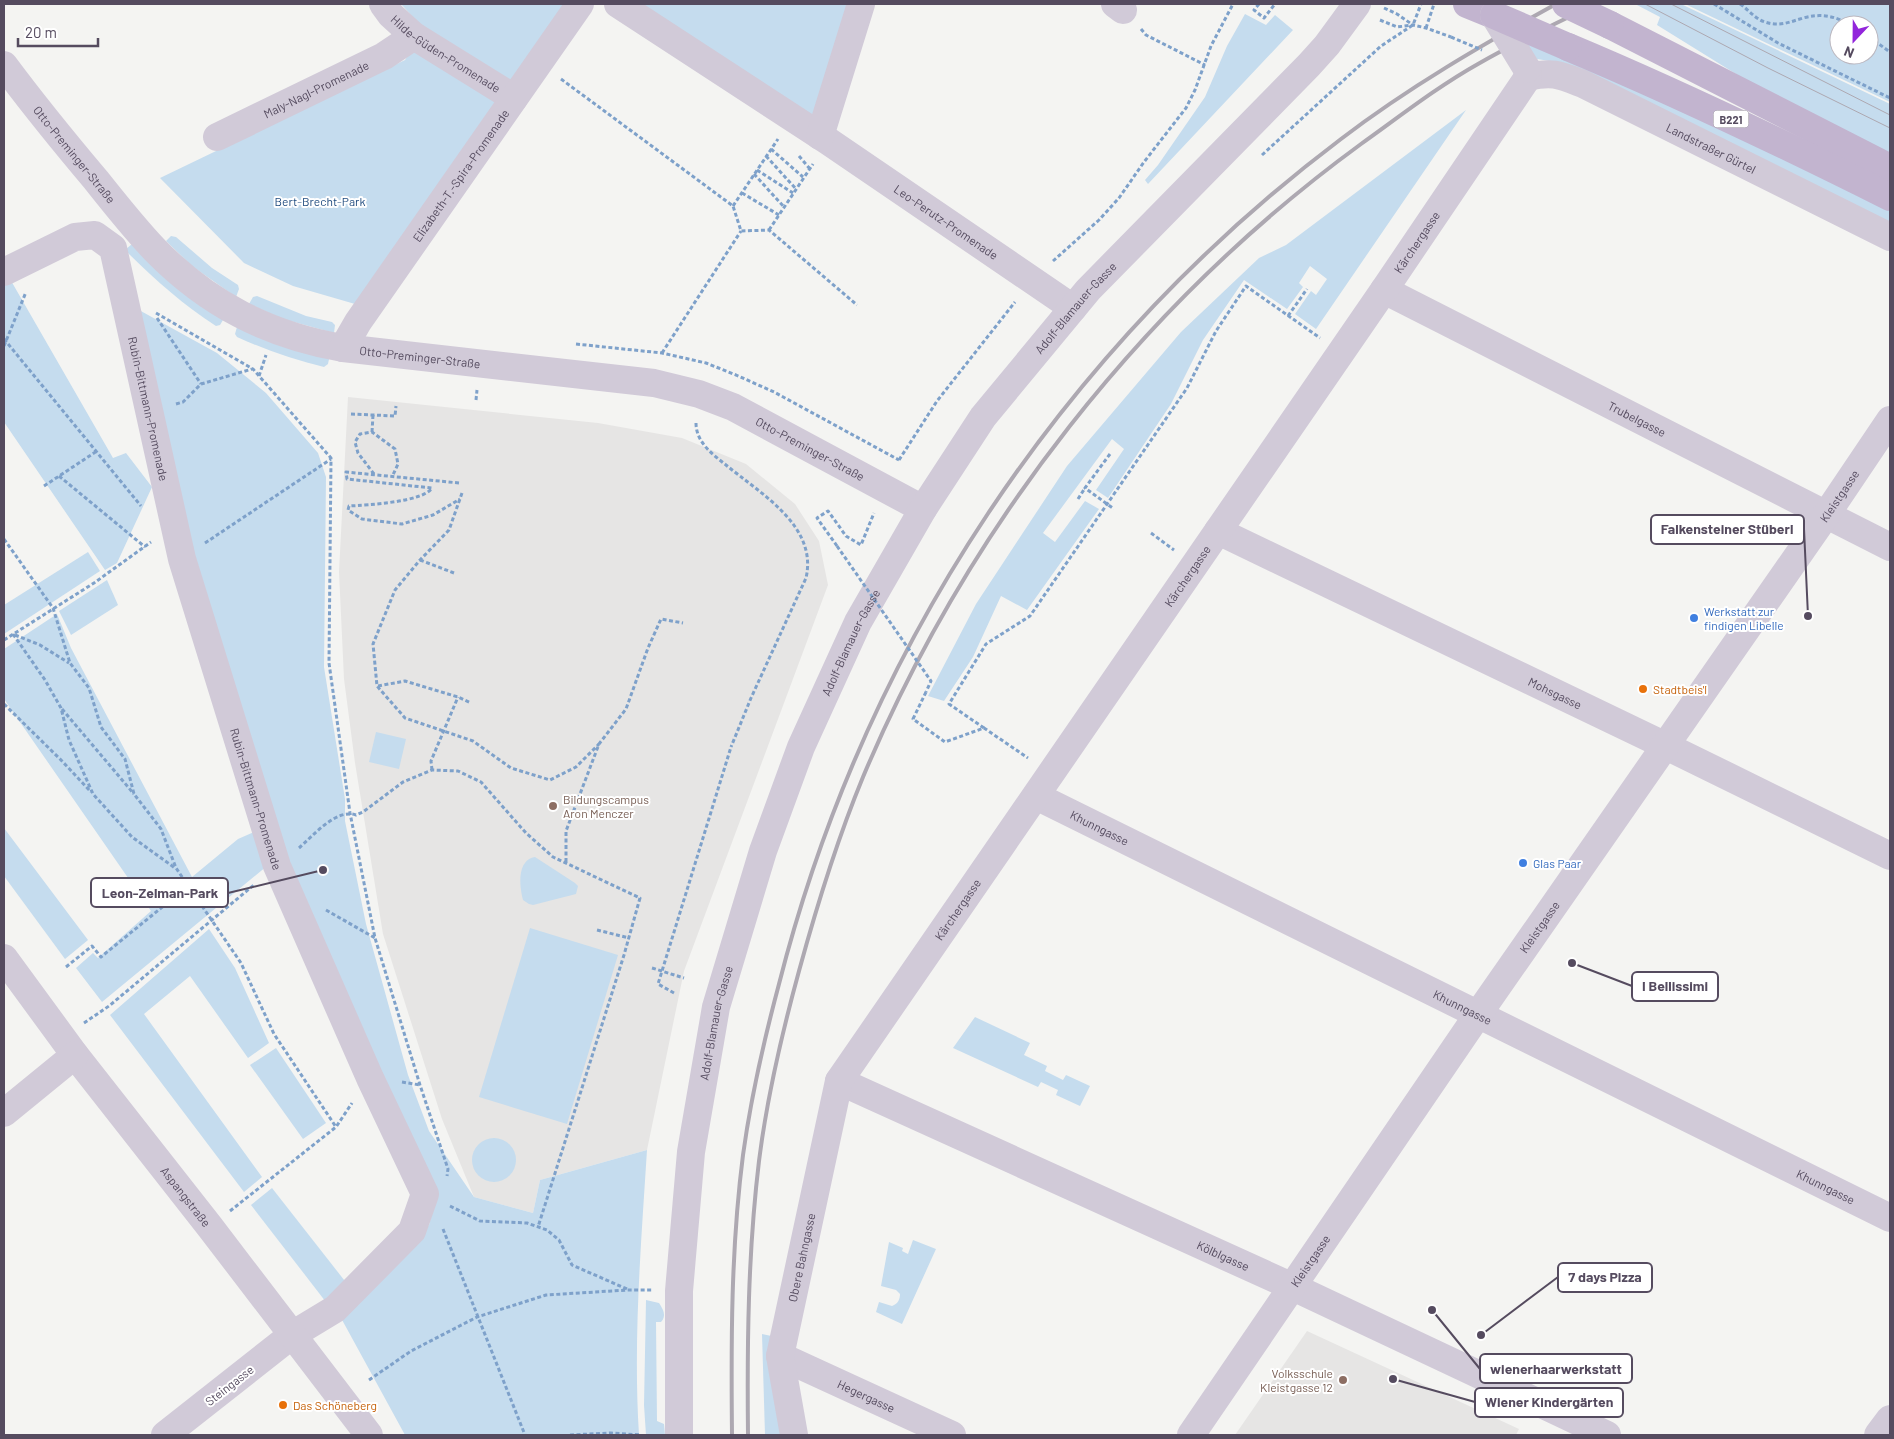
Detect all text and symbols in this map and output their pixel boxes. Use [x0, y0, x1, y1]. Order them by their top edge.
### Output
street label: Hilde-Güden-Promenade [388, 12, 503, 95]
scale bar [18, 15, 98, 47]
north arrow [1829, 15, 1879, 65]
text: 20 m [25, 23, 57, 41]
text: N [1841, 43, 1856, 62]
street label: Maly-Nagl-Promenade [261, 57, 371, 121]
street label: Otto-Preminger-Straße [31, 103, 119, 206]
street label: Elizabeth-T.-Spira-Promenade [409, 106, 511, 244]
road number: B221 [1714, 110, 1748, 128]
street label: Landstraßer Gürtel [1664, 120, 1758, 176]
street label: Leo-Perutz-Promenade [892, 181, 1001, 262]
park label: Bert-Brecht-Park [275, 194, 365, 208]
street label: Kärchergasse [1391, 209, 1442, 276]
street label: Adolf-Blamauer-Gasse [1031, 259, 1119, 356]
street label: Rubin-Bittmann-Promenade [126, 335, 171, 482]
street label: Otto-Preminger-Straße [359, 343, 481, 370]
street label: Trubelgasse [1606, 398, 1668, 439]
street label: Otto-Preminger-Straße [753, 414, 867, 483]
street label: Kleistgasse [1816, 467, 1861, 525]
callout: Falkensteiner Stüberl [1651, 515, 1804, 544]
text: Falkensteiner Stüberl [1661, 520, 1793, 537]
street label: Kärchergasse [1161, 542, 1213, 609]
street label: Adolf-Blamauer-Gasse [818, 587, 882, 698]
place label: Werkstatt zur findigen Libelle [1704, 604, 1784, 632]
marker: Werkstatt zur findigen Libelle [1688, 612, 1700, 624]
street label: Mohsgasse [1526, 674, 1584, 712]
place label: Stadtbeis'l [1653, 682, 1707, 696]
marker: Stadtbeis'l [1637, 683, 1649, 695]
street label: Rubin-Bittmann-Promenade [228, 726, 285, 872]
place label: Bildungscampus Aron Menczer [563, 792, 649, 820]
marker: Bildungscampus Aron Menczer [547, 800, 559, 812]
street label: Khunngasse [1068, 807, 1131, 848]
place label: Glas Paar [1533, 856, 1582, 870]
marker: Glas Paar [1517, 857, 1529, 869]
street label: Kärchergasse [931, 876, 983, 943]
callout: Leon-Zelman-Park [91, 878, 228, 907]
text: Leon-Zelman-Park [102, 884, 219, 901]
street label: Kleistgasse [1516, 898, 1562, 955]
street label: Adolf-Blamauer-Gasse [696, 964, 735, 1081]
callout: I Bellissimi [1632, 972, 1718, 1001]
text: I Bellissimi [1642, 977, 1708, 994]
street label: Khunngasse [1431, 987, 1494, 1027]
street label: Aspangstraße [158, 1164, 214, 1229]
street label: Khunngasse [1794, 1166, 1857, 1207]
street label: Obere Bahngasse [785, 1212, 817, 1303]
street label: Kleistgasse [1287, 1232, 1333, 1289]
street label: Kölblgasse [1195, 1237, 1252, 1273]
callout: 7 days Pizza [1558, 1263, 1652, 1292]
text: 7 days Pizza [1568, 1268, 1642, 1285]
callout: wienerhaarwerkstatt [1480, 1354, 1632, 1383]
text: wienerhaarwerkstatt [1490, 1360, 1622, 1377]
street label: Steingasse [202, 1362, 256, 1408]
place label: Volksschule Kleistgasse 12 [1260, 1366, 1333, 1394]
marker: Volksschule Kleistgasse 12 [1337, 1374, 1349, 1386]
street label: Hegergasse [835, 1376, 897, 1415]
callout: Wiener Kindergärten [1475, 1388, 1623, 1417]
text: Wiener Kindergärten [1485, 1393, 1613, 1410]
place label: Das Schöneberg [293, 1398, 377, 1412]
marker: Das Schöneberg [277, 1399, 289, 1411]

